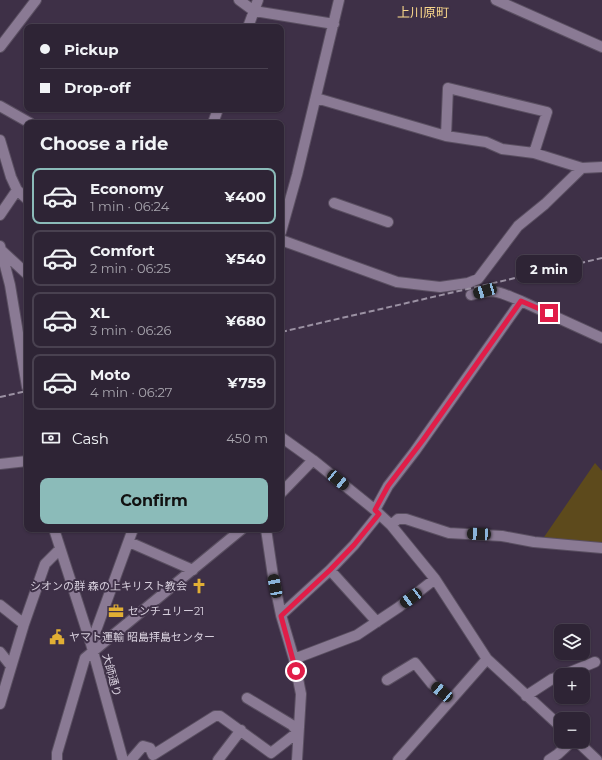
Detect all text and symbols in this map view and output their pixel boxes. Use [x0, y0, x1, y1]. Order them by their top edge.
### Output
district label: 上川原町 [397, 4, 449, 20]
text: Pickup [64, 40, 119, 59]
text: Drop-off [64, 78, 131, 97]
text: Choose a ride [40, 133, 168, 155]
icon: car [42, 178, 78, 214]
text: Economy [90, 179, 163, 198]
text: ¥400 [224, 187, 266, 206]
text: 1 min · 06:24 [90, 198, 169, 214]
icon: car [42, 240, 78, 276]
text: Comfort [90, 241, 155, 260]
text: ¥540 [226, 249, 266, 268]
callout: 2 min [516, 255, 582, 283]
text: 2 min · 06:25 [90, 260, 171, 276]
text: 2 min [530, 261, 568, 277]
car [472, 282, 498, 300]
icon: car [42, 302, 78, 338]
text: XL [90, 303, 109, 322]
route end [540, 304, 558, 322]
text: ¥680 [226, 311, 266, 330]
text: 3 min · 06:26 [90, 322, 171, 338]
icon: car [42, 364, 78, 400]
text: Moto [90, 365, 130, 384]
text: ¥759 [227, 373, 266, 392]
text: 4 min · 06:27 [90, 384, 172, 400]
icon: cash [40, 427, 62, 449]
text: Cash [72, 429, 109, 448]
text: 450 m [226, 430, 268, 446]
car [325, 468, 351, 492]
button: Confirm [40, 478, 268, 524]
car [467, 527, 491, 541]
car [267, 573, 283, 599]
church icon: シオンの群 森の上キリスト教会 [190, 577, 208, 595]
place label: シオンの群 森の上キリスト教会 [30, 579, 187, 593]
car [398, 586, 424, 610]
office icon: センチュリー21 [107, 602, 125, 620]
place label: センチュリー21 [128, 604, 204, 618]
map controls [554, 624, 590, 748]
button: layers [554, 624, 590, 660]
public building icon: ヤマト運輸 昭島拝島センター [48, 628, 66, 646]
place label: ヤマト運輸 昭島拝島センター [69, 630, 215, 644]
street label: 大師通り [100, 652, 124, 698]
route start [287, 662, 305, 680]
button: + [554, 668, 590, 704]
car [429, 680, 455, 704]
button: − [554, 712, 590, 748]

